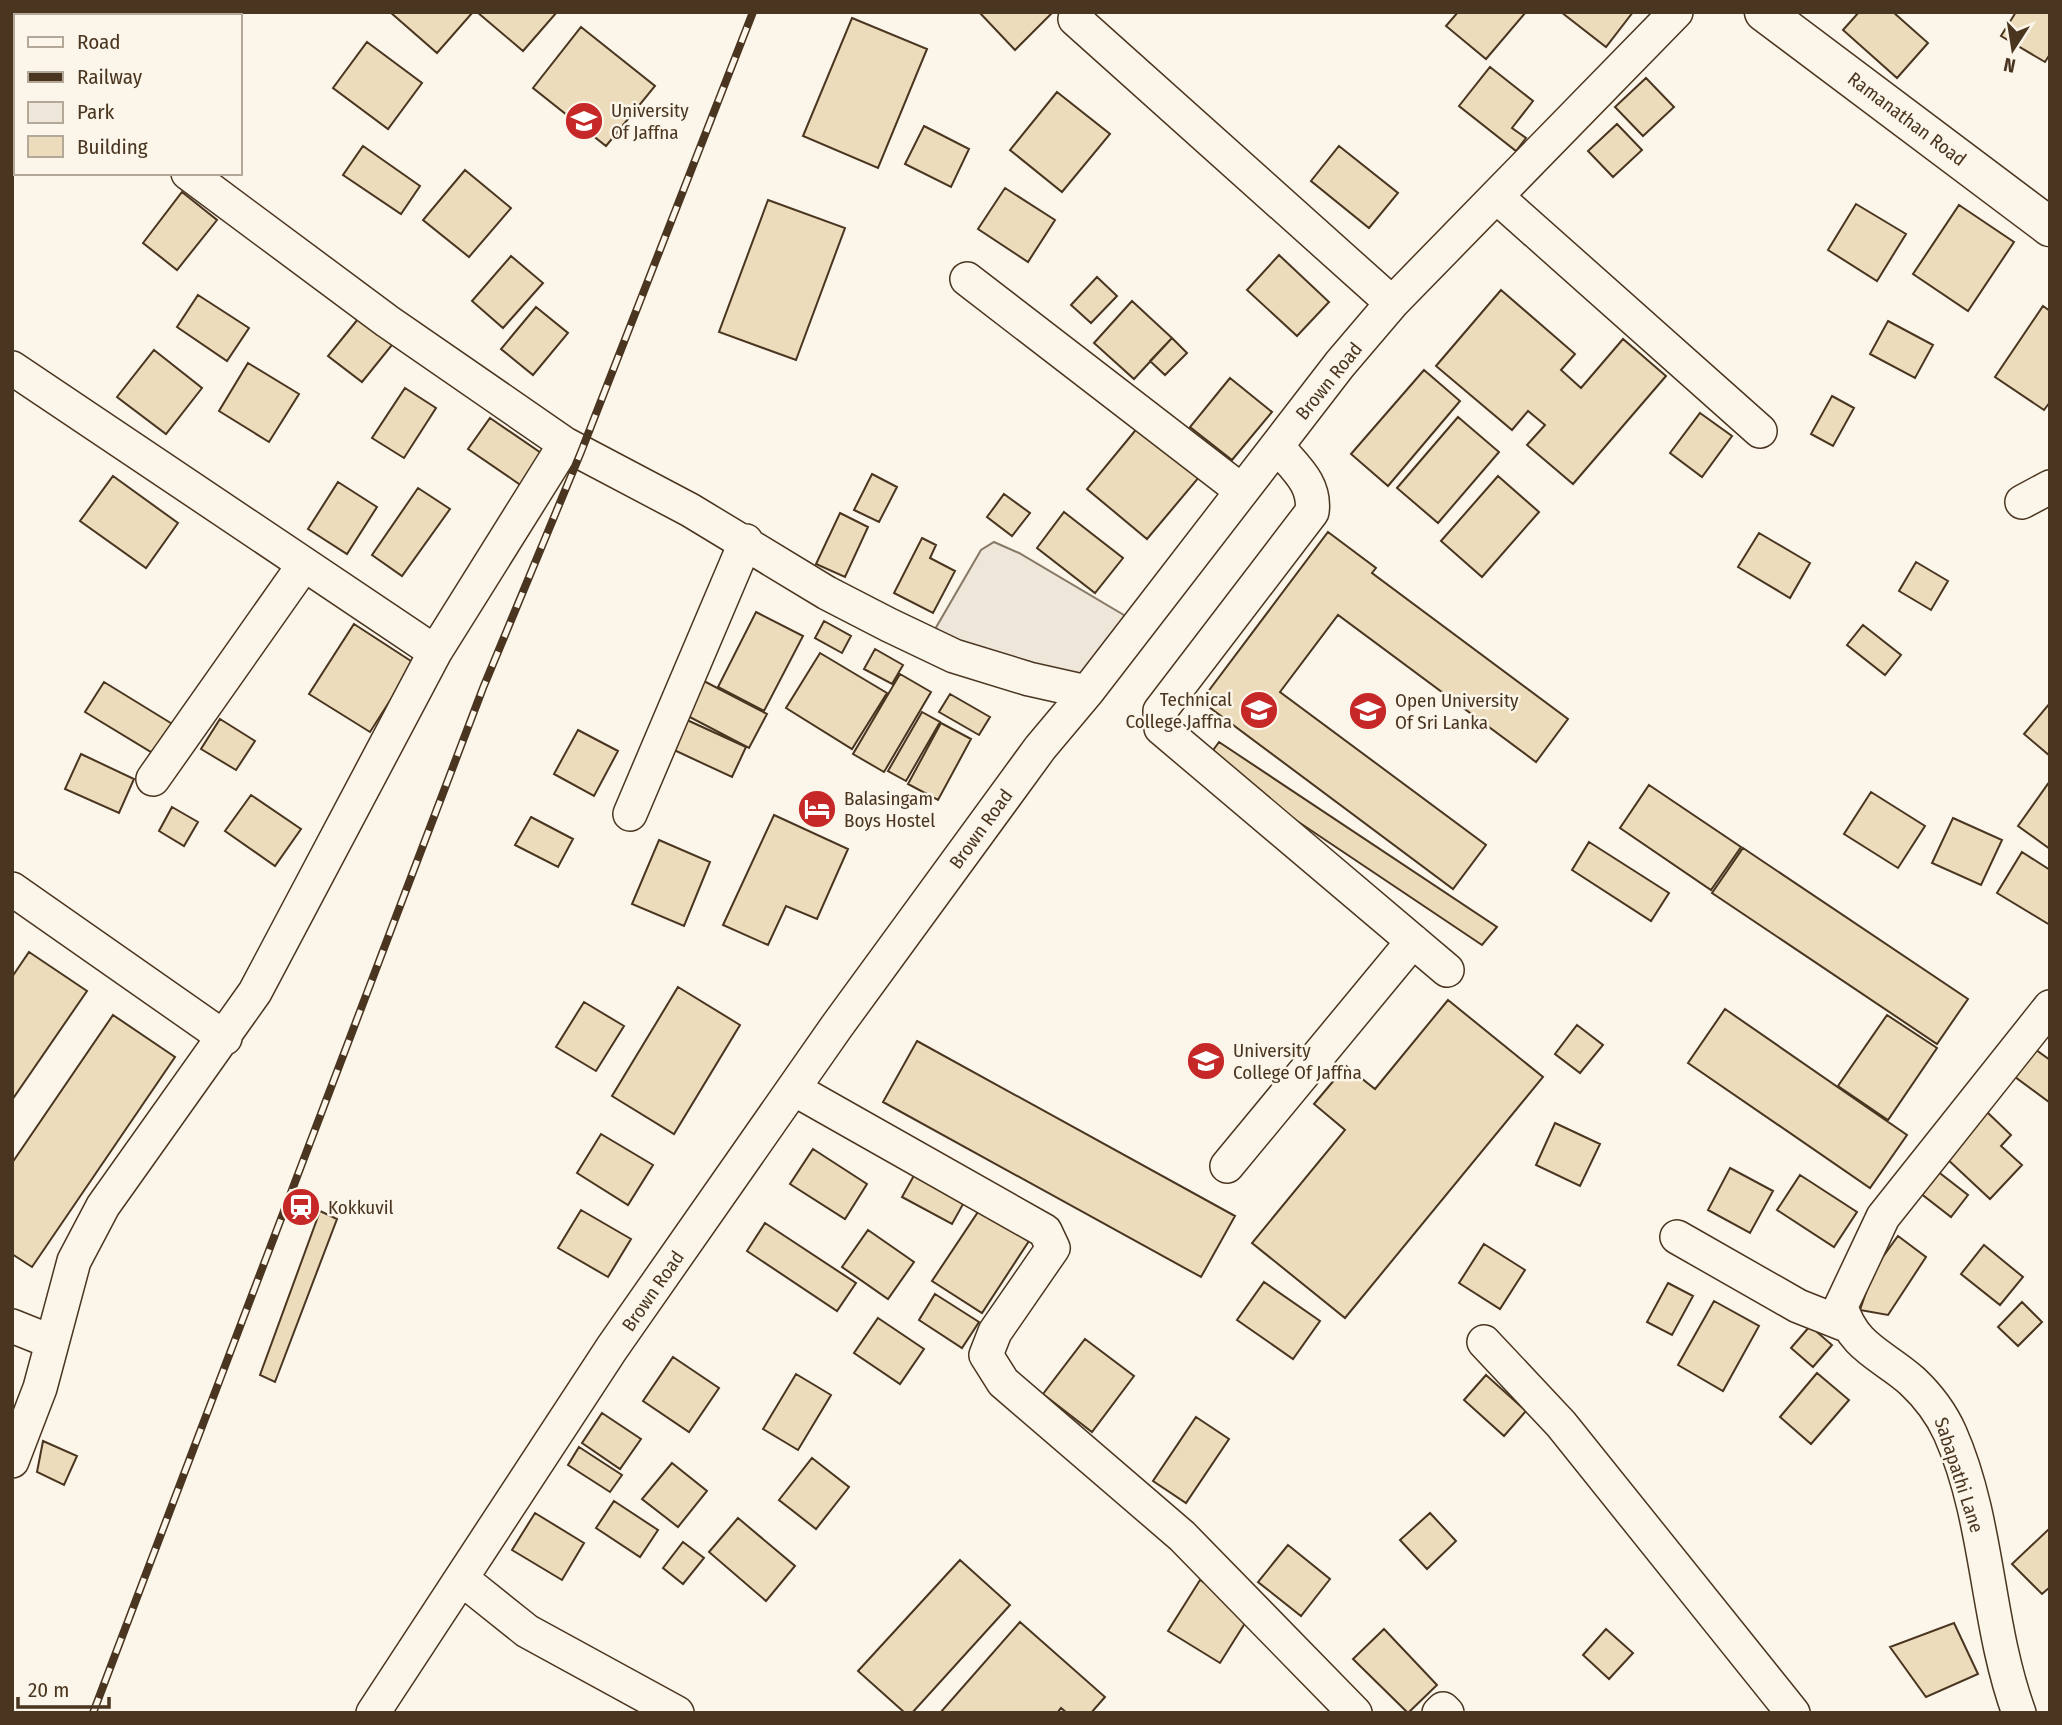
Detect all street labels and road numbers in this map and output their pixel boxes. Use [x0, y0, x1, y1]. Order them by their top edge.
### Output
street label: Ramanathan Road [1843, 67, 1971, 171]
street label: Brown Road [1291, 338, 1367, 424]
street label: Brown Road [944, 785, 1018, 873]
street label: Brown Road [617, 1246, 689, 1336]
street label: Sabapathi Lane [1930, 1415, 1988, 1535]

